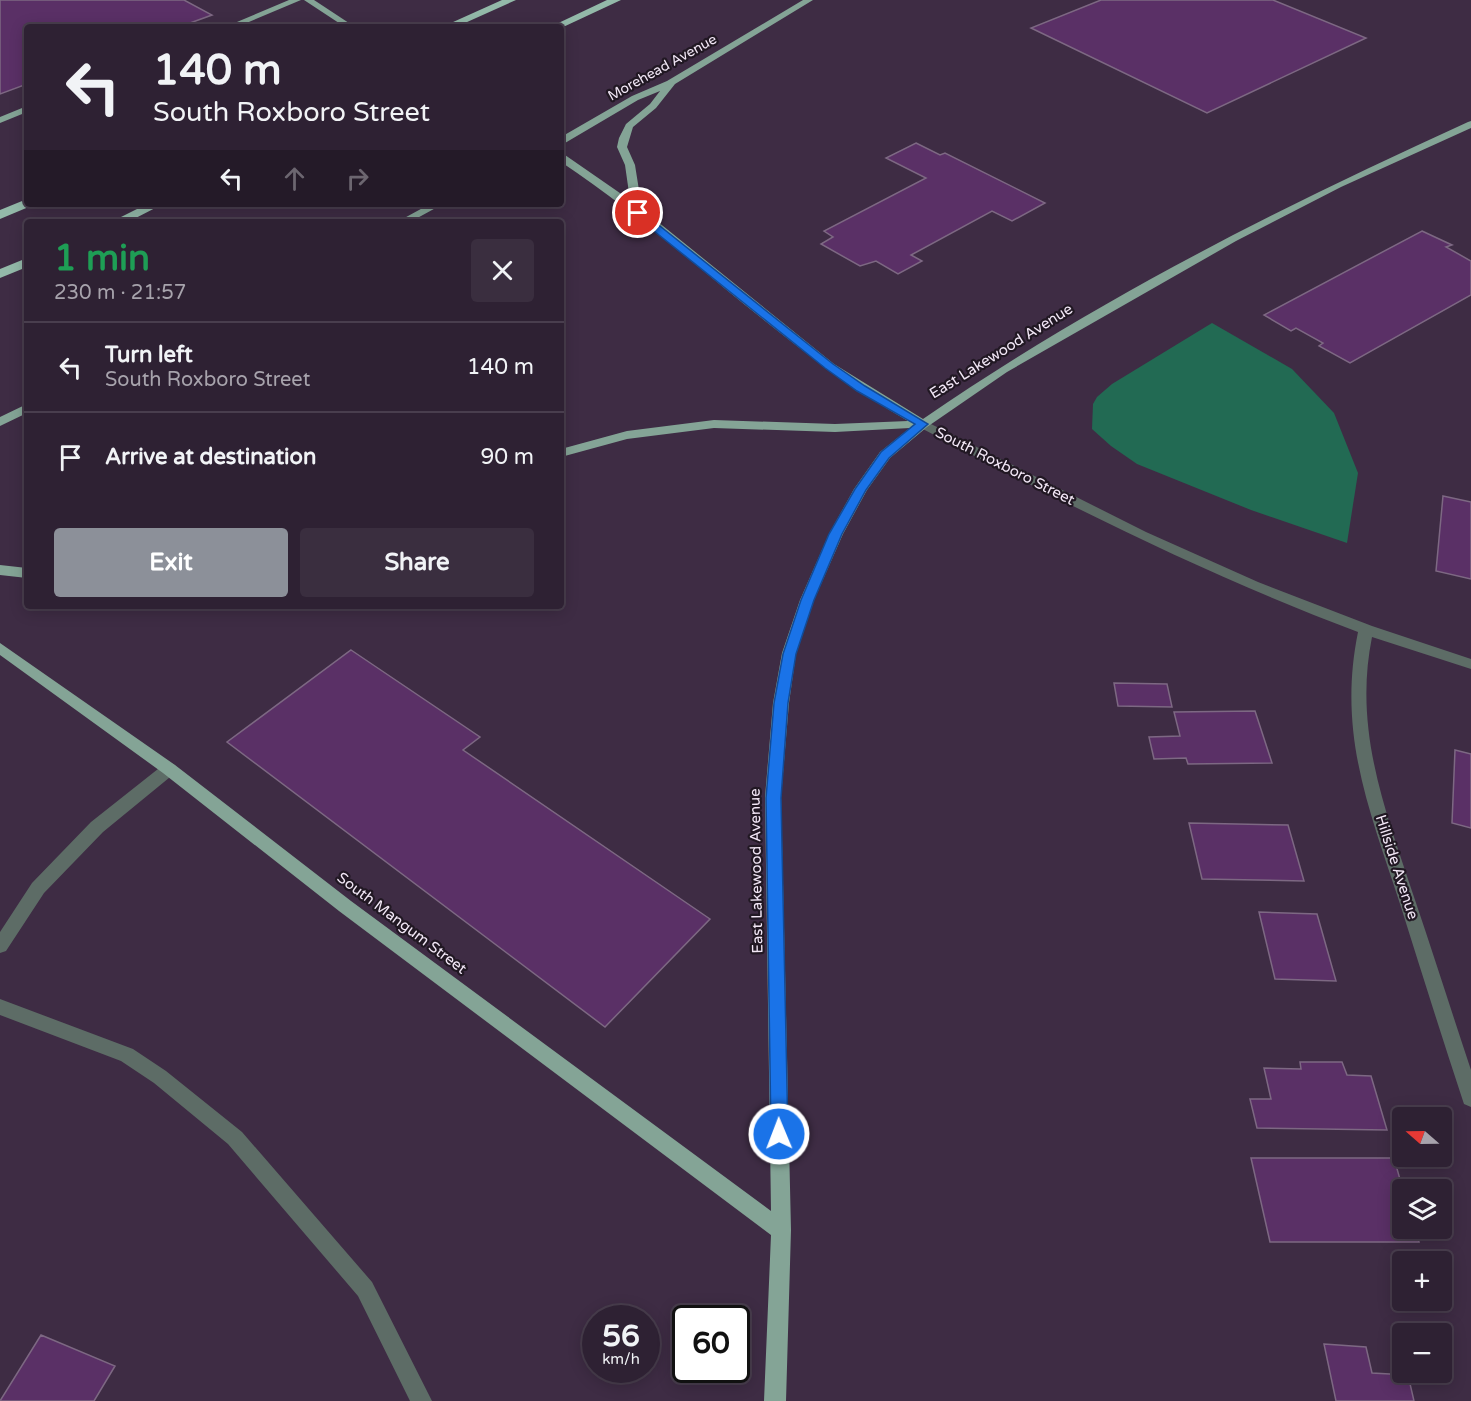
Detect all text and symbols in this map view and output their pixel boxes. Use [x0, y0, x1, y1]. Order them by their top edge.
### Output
street label: Morehead Avenue [605, 30, 720, 104]
text: 140 m [153, 45, 282, 96]
icon: left [54, 48, 132, 126]
text: South Roxboro Street [153, 96, 430, 129]
icon: left [215, 162, 248, 195]
icon: ahead [278, 162, 311, 195]
icon: right [341, 162, 374, 195]
pin [612, 187, 663, 238]
icon: arrive [621, 196, 654, 229]
text: 1 min [54, 237, 150, 280]
button: close [471, 239, 534, 302]
text: 230 m · 21:57 [54, 281, 186, 305]
street label: East Lakewood Avenue [926, 300, 1076, 402]
text: Turn left [105, 342, 193, 368]
icon: left [54, 351, 87, 384]
text: 140 m [467, 354, 534, 380]
text: South Roxboro Street [105, 368, 310, 392]
street label: South Roxboro Street [932, 423, 1078, 509]
icon: arrive [54, 441, 87, 474]
text: Arrive at destination [105, 444, 316, 470]
text: 90 m [480, 444, 534, 470]
button: Exit [54, 528, 288, 597]
button: Share [300, 528, 534, 597]
street label: East Lakewood Avenue [746, 788, 766, 954]
street label: Hillside Avenue [1372, 812, 1422, 922]
street label: South Mangum Street [334, 868, 471, 978]
position arrow [747, 1102, 811, 1166]
north arrow [1392, 1107, 1452, 1167]
map controls [1392, 1107, 1452, 1383]
button: layers [1392, 1179, 1452, 1239]
button: + [1392, 1251, 1452, 1311]
speed limit sign: 60 [672, 1305, 750, 1383]
text: 56 [602, 1318, 640, 1355]
button: − [1392, 1323, 1452, 1383]
text: km/h [602, 1350, 640, 1368]

